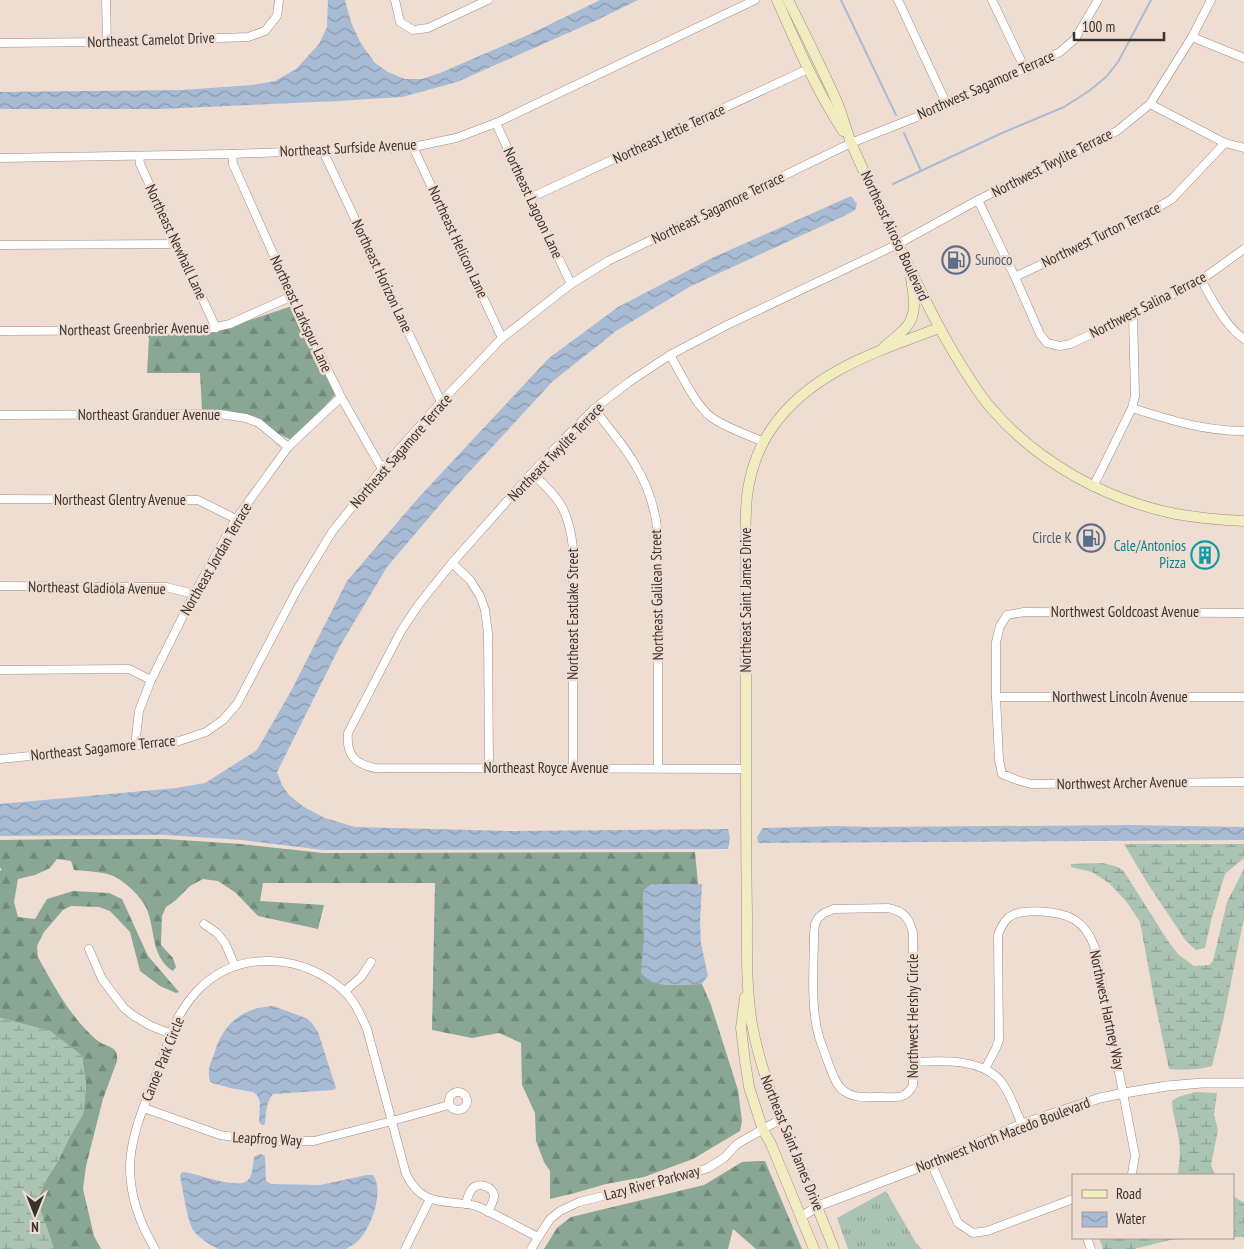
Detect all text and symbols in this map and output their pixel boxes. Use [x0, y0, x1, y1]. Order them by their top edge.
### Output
scale bar [1074, 10, 1164, 42]
text: 100 m [1082, 17, 1115, 36]
street label: Northeast Camelot Drive [87, 28, 215, 51]
street label: Northwest Sagamore Terrace [914, 46, 1057, 123]
street label: Northeast Jettie Terrace [610, 99, 728, 168]
street label: Northwest Twylite Terrace [988, 124, 1115, 201]
street label: Northeast Surfside Avenue [279, 134, 417, 161]
street label: Northeast Lagoon Lane [499, 144, 567, 261]
street label: Northeast Sagamore Terrace [648, 167, 787, 248]
street label: Northeast Airoso Boulevard [857, 168, 934, 304]
street label: Northeast Newhall Lane [141, 181, 211, 302]
street label: Northeast Helicon Lane [424, 183, 493, 301]
street label: Northwest Turton Terrace [1038, 198, 1163, 272]
street label: Northeast Horizon Lane [348, 216, 417, 335]
fuel station icon: Sunoco [941, 245, 971, 275]
place label: Sunoco [975, 250, 1013, 269]
street label: Northeast Larkspur Lane [266, 252, 337, 375]
street label: Northwest Salina Terrace [1086, 267, 1209, 342]
street label: Northeast Greenbrier Avenue [59, 318, 209, 339]
street label: Northeast Sagamore Terrace [346, 390, 455, 512]
street label: Northeast Twylite Terrace [504, 398, 608, 505]
street label: Northeast Granduer Avenue [78, 405, 220, 424]
street label: Northeast Glentry Avenue [54, 490, 186, 509]
street label: Northeast Jordan Terrace [176, 499, 256, 619]
fuel station icon: Circle K [1076, 523, 1106, 553]
street label: Northeast Saint James Drive [736, 528, 755, 672]
place label: Circle K [1032, 528, 1073, 547]
street label: Northeast Galilean Street [646, 529, 667, 661]
place label: Cale/Antonios Pizza [1114, 536, 1186, 572]
building icon: Cale/Antonios Pizza [1190, 540, 1220, 570]
street label: Northeast Eastlake Street [563, 548, 582, 680]
street label: Northeast Gladiola Avenue [28, 577, 166, 598]
street label: Northwest Goldcoast Avenue [1051, 602, 1199, 621]
street label: Northwest Lincoln Avenue [1052, 687, 1188, 706]
street label: Northeast Sagamore Terrace [30, 730, 176, 765]
street label: Northeast Royce Avenue [484, 758, 608, 777]
street label: Northwest Archer Avenue [1056, 772, 1188, 793]
street label: Northwest Hartney Way [1086, 948, 1129, 1072]
street label: Northwest Hershy Circle [903, 954, 922, 1078]
street label: Canoe Park Circle [137, 1014, 188, 1104]
street label: Northeast Saint James Drive [757, 1072, 828, 1214]
street label: Northwest North Macedo Boulevard [913, 1093, 1093, 1177]
street label: Leapfrog Way [232, 1127, 302, 1150]
street label: Lazy River Parkway [602, 1161, 702, 1204]
legend [1072, 1174, 1234, 1239]
text: Road [1116, 1184, 1142, 1203]
north arrow [10, 1189, 60, 1239]
text: Water [1116, 1209, 1147, 1228]
text: N [31, 1218, 39, 1236]

